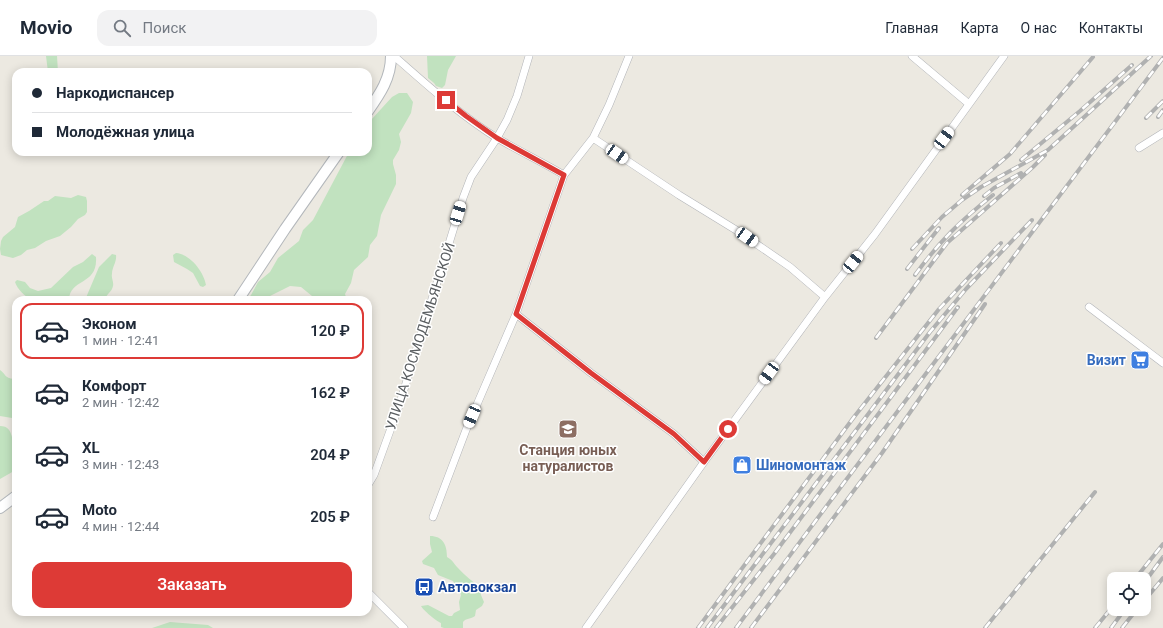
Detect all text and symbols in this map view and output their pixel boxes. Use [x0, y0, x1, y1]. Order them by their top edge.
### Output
search box [97, 10, 377, 46]
text: Movio [20, 16, 73, 39]
icon: search [111, 17, 133, 39]
text: Поиск [143, 19, 186, 37]
text: Главная [885, 20, 938, 36]
text: Карта [960, 20, 999, 36]
text: О нас [1021, 20, 1057, 36]
text: Контакты [1079, 20, 1143, 36]
text: Наркодиспансер [56, 84, 174, 102]
route end [437, 91, 455, 109]
text: Молодёжная улица [56, 123, 194, 141]
car [932, 125, 956, 151]
car [604, 142, 630, 166]
car [449, 200, 467, 226]
car [734, 225, 760, 249]
street label: УЛИЦА КОСМОДЕМЬЯНСКОЙ [382, 240, 458, 432]
car [841, 249, 865, 275]
icon: car [34, 313, 70, 349]
text: Эконом [82, 315, 137, 333]
text: 120 ₽ [310, 322, 350, 340]
text: 1 мин · 12:41 [82, 333, 159, 348]
supermarket icon: Визит [1129, 349, 1151, 371]
place label: Визит [1087, 352, 1126, 368]
car [757, 360, 781, 386]
icon: car [34, 375, 70, 411]
text: Комфорт [82, 377, 146, 395]
text: 162 ₽ [310, 384, 350, 402]
text: 2 мин · 12:42 [82, 395, 159, 410]
car [462, 403, 482, 429]
school or university icon: Станция юных натуралистов [557, 418, 579, 440]
route start [719, 420, 737, 438]
icon: car [34, 437, 70, 473]
text: XL [82, 439, 100, 457]
place label: Станция юных натуралистов [519, 442, 618, 474]
text: 204 ₽ [310, 446, 350, 464]
shop icon: Шиномонтаж [731, 454, 753, 476]
text: 3 мин · 12:43 [82, 457, 159, 472]
place label: Шиномонтаж [756, 457, 846, 473]
icon: car [34, 499, 70, 535]
text: Moto [82, 501, 117, 519]
text: 205 ₽ [310, 508, 350, 526]
text: 4 мин · 12:44 [82, 519, 159, 534]
button: Заказать [32, 562, 352, 608]
map controls [1107, 572, 1151, 616]
button: locate [1107, 572, 1151, 616]
bus stop icon: Автовокзал [413, 576, 435, 598]
place label: Автовокзал [438, 579, 516, 595]

